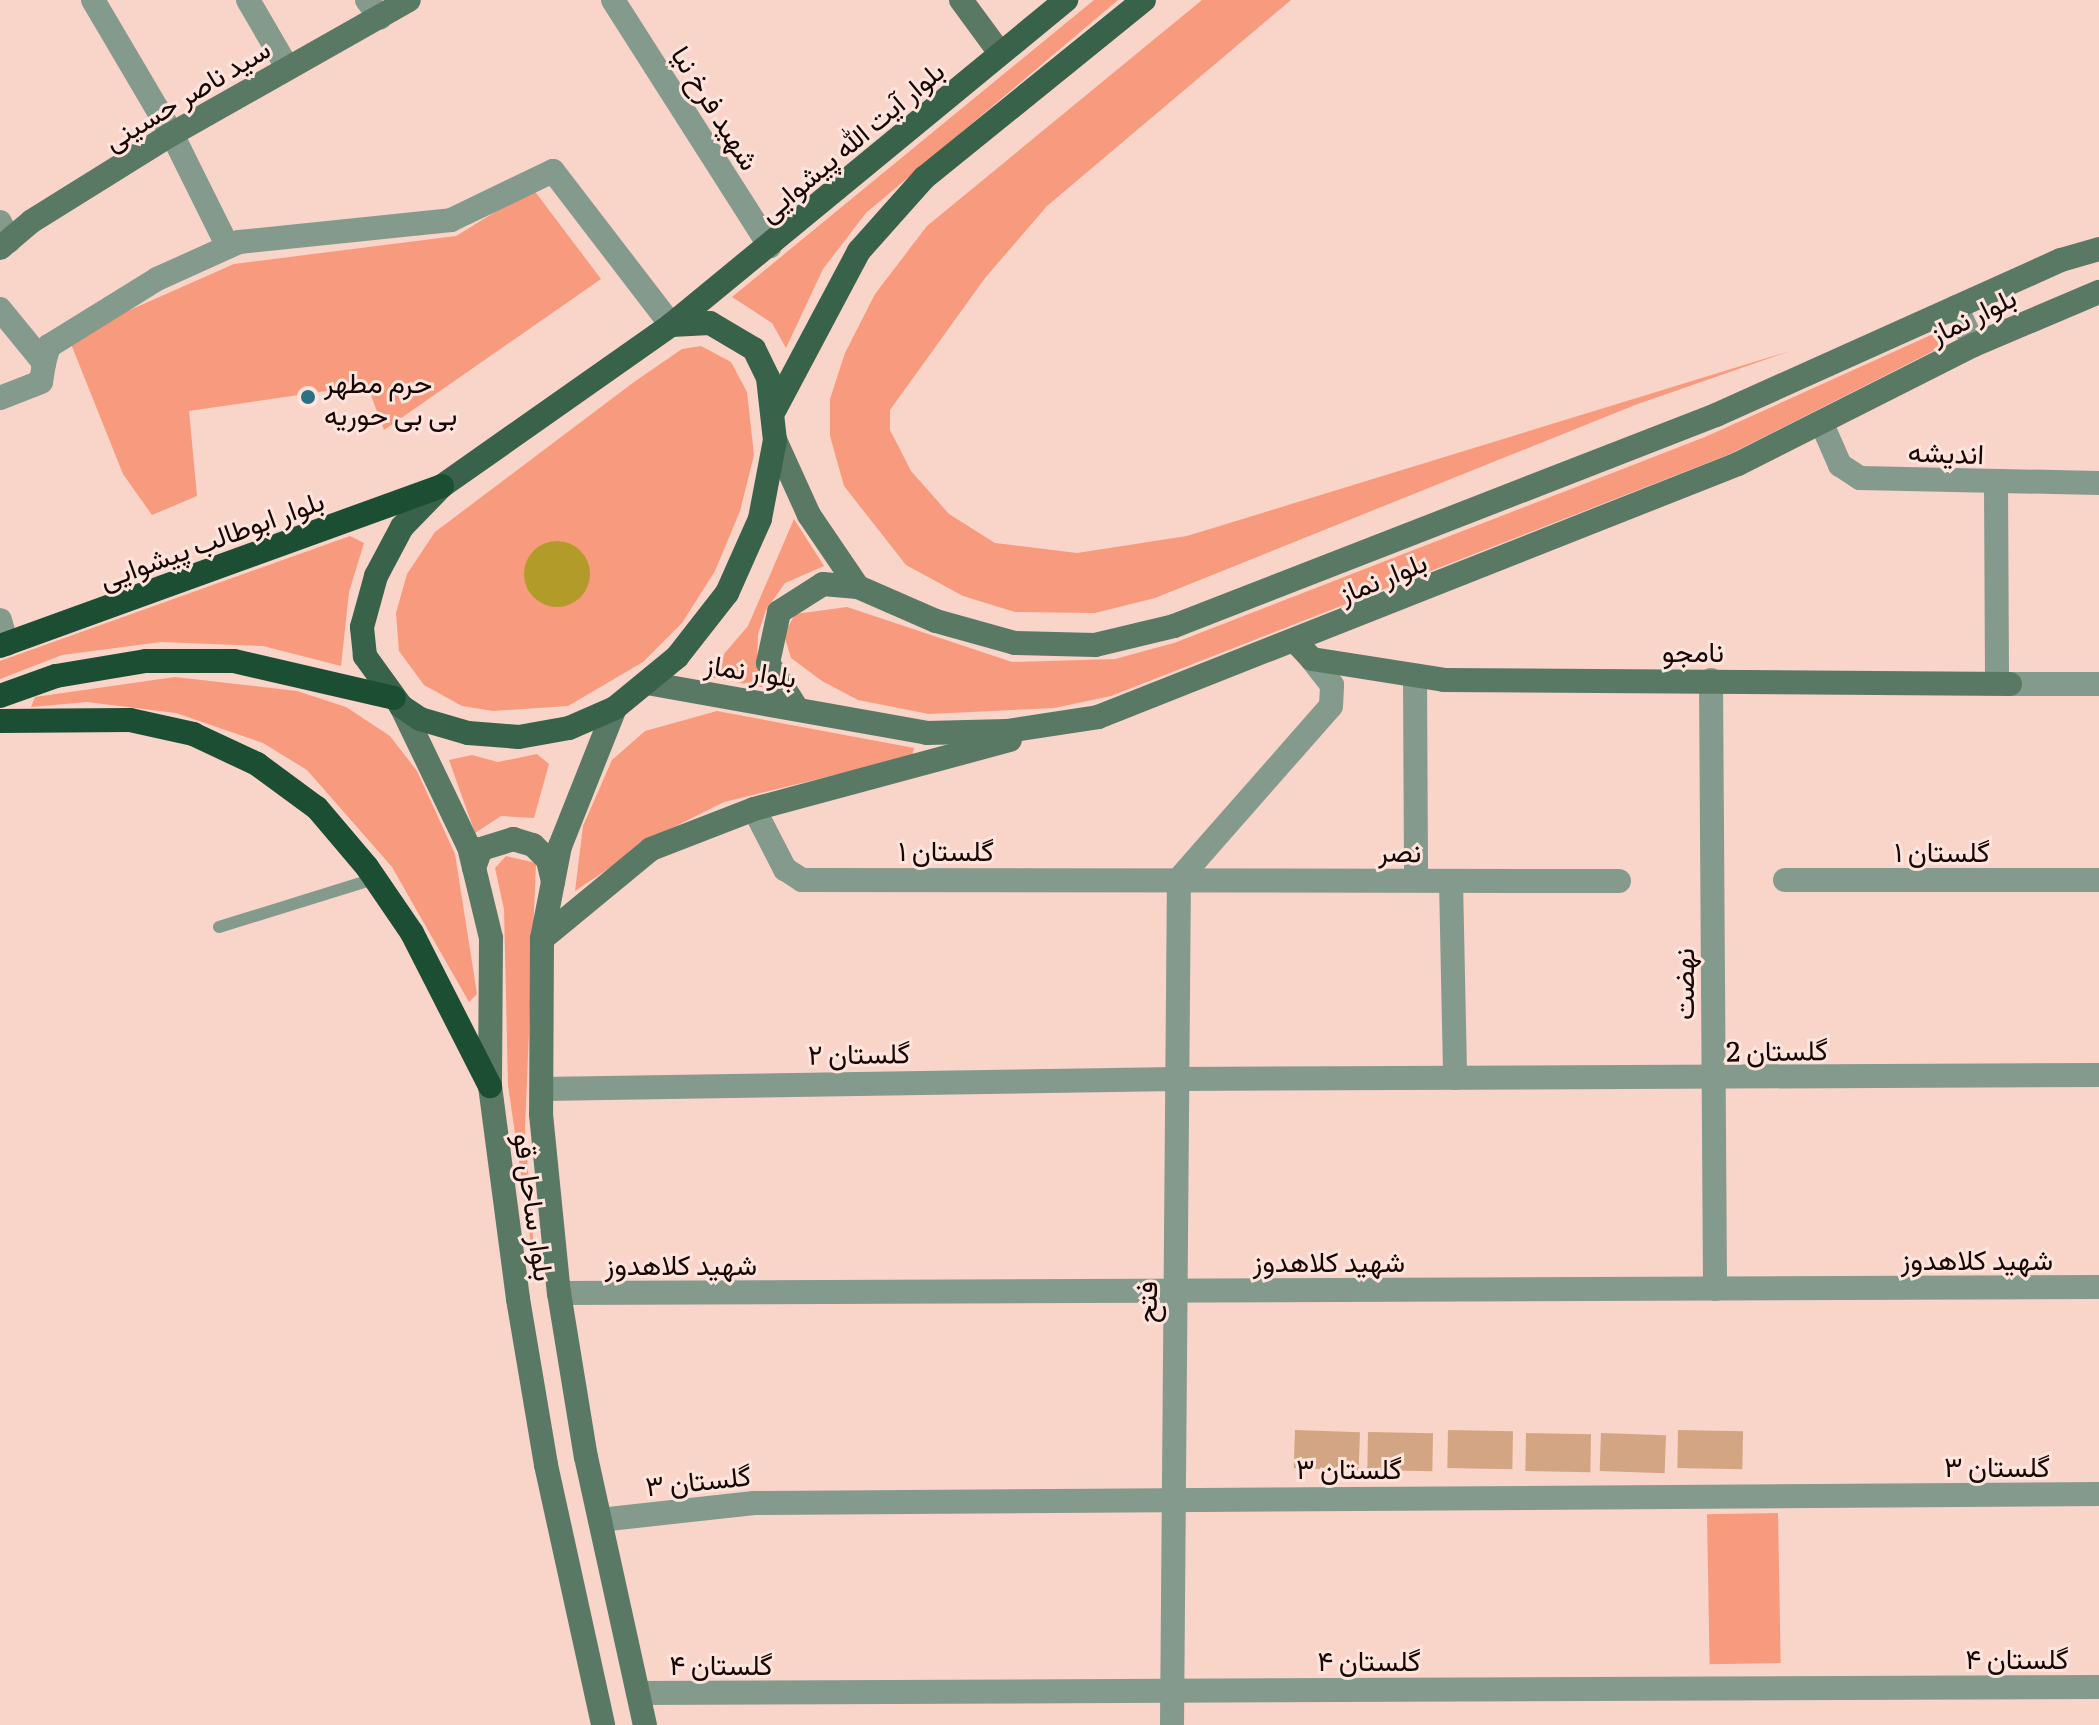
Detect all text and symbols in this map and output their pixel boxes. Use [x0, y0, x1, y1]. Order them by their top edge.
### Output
street label: سید ناصر حسینی [97, 30, 275, 156]
street label: شهید فرخ نیا [666, 39, 768, 175]
street label: بلوار آیت الله پیشوایی [750, 53, 950, 227]
street label: بلوار نماز [1923, 279, 2021, 349]
place label: حرم مطهر بی بی حوریه [324, 364, 457, 430]
marker: حرم مطهر بی بی حوریه [299, 388, 317, 406]
street label: اندیشه [1907, 433, 1985, 469]
street label: بلوار ابوطالب پیشوایی [94, 482, 328, 594]
street label: بلوار نماز [1333, 543, 1431, 609]
street label: نامجو [1662, 633, 1724, 667]
street label: بلوار نماز [703, 645, 799, 693]
street label: گلستان ۱ [898, 832, 994, 866]
street label: نصر [1378, 833, 1422, 867]
street label: گلستان ۱ [1894, 833, 1990, 867]
street label: نهضت [1665, 948, 1699, 1020]
street label: گلستان 2 [1726, 1031, 1828, 1067]
street label: گلستان ۲ [808, 1034, 910, 1070]
street label: بلوار ساحل قو [509, 1131, 563, 1283]
street label: شهید کلاهدوز [1901, 1241, 2053, 1275]
street label: شهید کلاهدوز [1253, 1243, 1405, 1277]
street label: شهید کلاهدوز [605, 1246, 757, 1280]
street label: فتح [1128, 1281, 1162, 1323]
street label: گلستان ۳ [1944, 1448, 2050, 1482]
street label: گلستان ۳ [1296, 1450, 1402, 1484]
street label: گلستان ۳ [644, 1457, 752, 1501]
street label: گلستان ۴ [1965, 1640, 2069, 1674]
street label: گلستان ۴ [1317, 1642, 1421, 1676]
street label: گلستان ۴ [669, 1646, 773, 1680]

